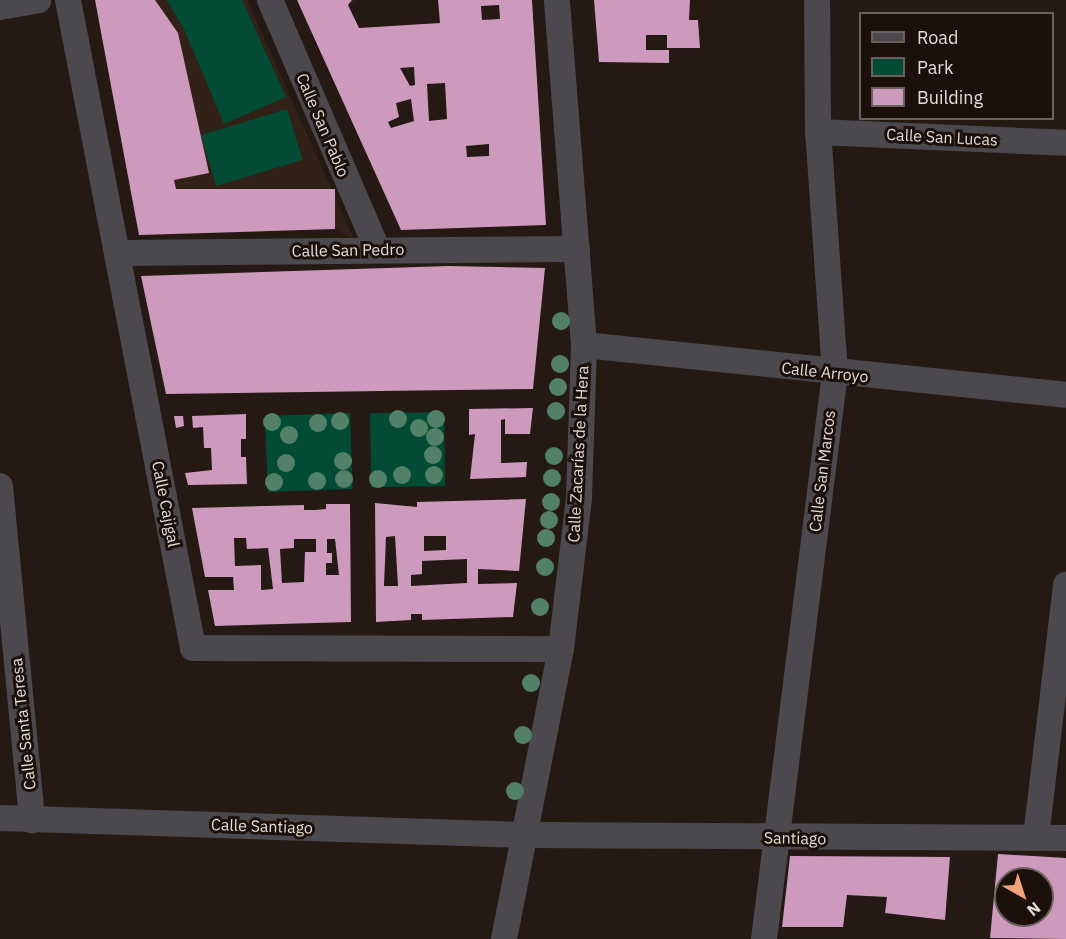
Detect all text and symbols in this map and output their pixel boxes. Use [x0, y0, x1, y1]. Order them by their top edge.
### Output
legend [859, 12, 1054, 120]
text: Road [917, 26, 958, 49]
text: Park [917, 56, 953, 79]
street label: Calle San Pablo [292, 70, 354, 180]
text: Building [917, 86, 983, 109]
street label: Calle San Lucas [886, 124, 998, 150]
street label: Calle San Pedro [292, 239, 404, 261]
street label: Calle Arroyo [781, 358, 869, 386]
street label: Calle Zacarías de la Hera [564, 365, 592, 543]
street label: Calle San Marcos [805, 409, 839, 533]
street label: Calle Cajigal [148, 459, 184, 549]
street label: Calle Santa Teresa [7, 657, 39, 791]
street label: Calle Santiago [211, 815, 313, 837]
street label: Santiago [764, 828, 826, 848]
north arrow [994, 867, 1054, 927]
text: N [1023, 898, 1045, 921]

